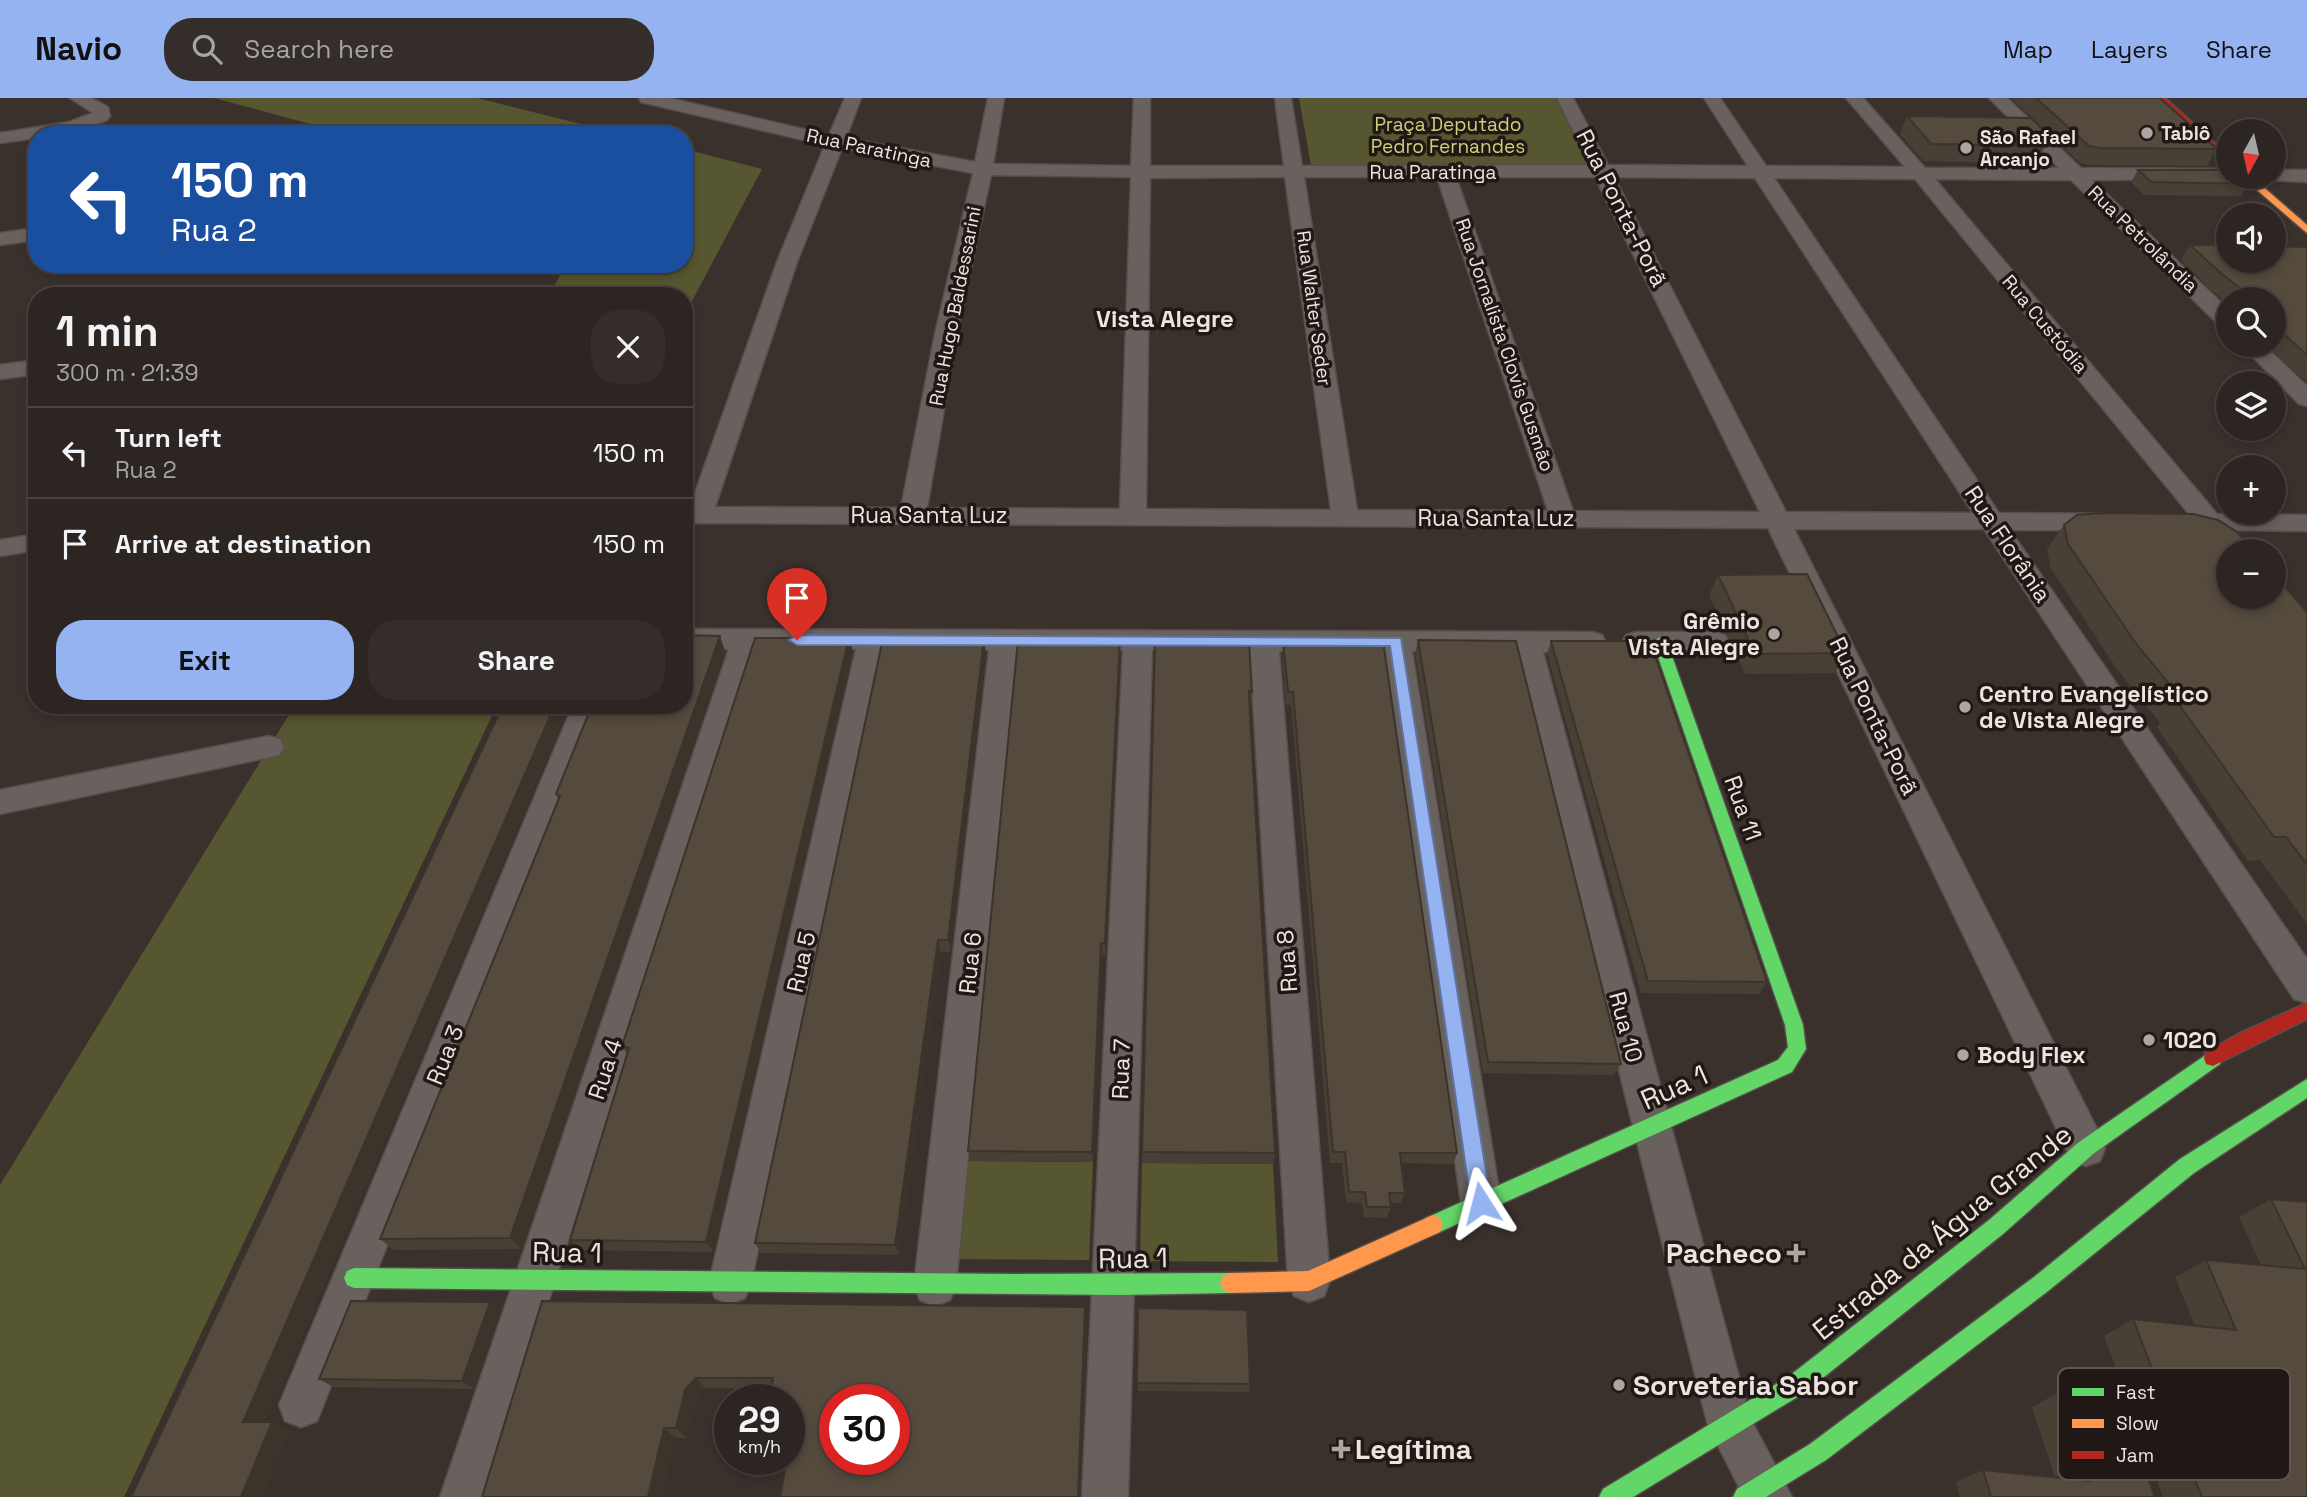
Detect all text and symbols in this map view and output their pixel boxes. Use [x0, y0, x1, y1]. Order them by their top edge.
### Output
search box [164, 18, 654, 81]
text: Navio [35, 28, 122, 70]
icon: search [188, 30, 226, 68]
text: Search here [244, 32, 394, 66]
text: Map [2003, 34, 2053, 65]
text: Layers [2091, 34, 2168, 65]
text: Share [2206, 34, 2272, 65]
park label: Praça Deputado Pedro Fernandes [1371, 112, 1525, 159]
north arrow [2216, 119, 2286, 189]
map controls [2216, 119, 2286, 609]
place label: Tablô [2161, 121, 2210, 146]
street label: Rua Paratinga [804, 123, 934, 173]
street label: Rua Ponta-Porã [1570, 124, 1674, 292]
place label: São Rafael Arcanjo [1980, 125, 2076, 172]
marker: Tablô [2139, 125, 2155, 141]
marker: São Rafael Arcanjo [1958, 140, 1974, 156]
text: 150 m [171, 149, 309, 211]
icon: left [56, 154, 147, 245]
street label: Rua Paratinga [1370, 160, 1497, 185]
street label: Rua Petrolândia [2083, 180, 2203, 298]
button: sound [2216, 203, 2286, 273]
street label: Rua Hugo Baldessarini [923, 204, 987, 408]
text: Rua 2 [171, 210, 257, 250]
street label: Rua Jornalista Clovis Gusmão [1450, 215, 1560, 475]
street label: Rua Walter Seder [1291, 229, 1337, 387]
street label: Rua Custódia [1997, 270, 2094, 378]
button: search [2216, 287, 2286, 357]
district label: Vista Alegre [1096, 303, 1234, 334]
text: 1 min [56, 305, 159, 358]
button: close [591, 310, 665, 384]
text: 300 m · 21:39 [56, 358, 198, 388]
button: layers [2216, 371, 2286, 441]
text: Turn left [115, 421, 222, 455]
icon: left [56, 434, 94, 472]
text: 150 m [593, 436, 665, 470]
text: Rua 2 [115, 455, 177, 485]
button: + [2216, 455, 2286, 525]
street label: Rua Florânia [1958, 480, 2058, 608]
street label: Rua Santa Luz [851, 500, 1007, 530]
street label: Rua Santa Luz [1418, 503, 1574, 533]
icon: arrive [56, 525, 94, 563]
text: Arrive at destination [115, 527, 372, 561]
text: 150 m [593, 527, 665, 561]
button: − [2216, 539, 2286, 609]
pin [767, 568, 827, 640]
icon: arrive [778, 579, 816, 617]
place label: Grêmio Vista Alegre [1628, 606, 1760, 662]
button: Exit [56, 620, 354, 700]
button: Share [368, 620, 665, 700]
marker: Grêmio Vista Alegre [1766, 626, 1782, 642]
street label: Rua Ponta-Porã [1823, 632, 1925, 800]
place label: Centro Evangelístico de Vista Alegre [1979, 679, 2209, 735]
marker: Centro Evangelístico de Vista Alegre [1957, 699, 1973, 715]
street label: Rua 11 [1717, 771, 1769, 845]
street label: Rua 5 [779, 929, 823, 995]
street label: Rua 8 [1270, 929, 1304, 993]
street label: Rua 6 [952, 931, 988, 995]
street label: Rua 10 [1602, 988, 1650, 1066]
street label: Rua 3 [420, 1021, 470, 1089]
place label: 1020 [2163, 1025, 2217, 1055]
marker: 1020 [2141, 1032, 2157, 1048]
street label: Rua 4 [581, 1035, 629, 1103]
street label: Rua 7 [1105, 1038, 1137, 1100]
place label: Body Flex [1977, 1040, 2086, 1070]
marker: Body Flex [1955, 1047, 1971, 1063]
street label: Rua 1 [1635, 1056, 1713, 1118]
street label: Estrada da Água Grande [1805, 1116, 2079, 1348]
position arrow [1444, 1166, 1518, 1240]
street label: Rua 1 [532, 1233, 602, 1271]
place label: Pacheco [1666, 1235, 1782, 1271]
street label: Rua 1 [1098, 1239, 1168, 1277]
marker: Pacheco [1788, 1245, 1804, 1261]
place label: Sorveteria Sabor [1633, 1367, 1858, 1403]
legend [2058, 1368, 2290, 1480]
marker: Sorveteria Sabor [1611, 1377, 1627, 1393]
text: Fast [2116, 1380, 2156, 1405]
speed limit sign: 30 [819, 1384, 910, 1475]
text: 29 [738, 1398, 781, 1442]
text: Slow [2116, 1411, 2159, 1436]
place label: Legítima [1355, 1431, 1472, 1467]
text: km/h [738, 1435, 781, 1458]
marker: Legítima [1333, 1441, 1349, 1457]
text: Jam [2116, 1443, 2154, 1468]

